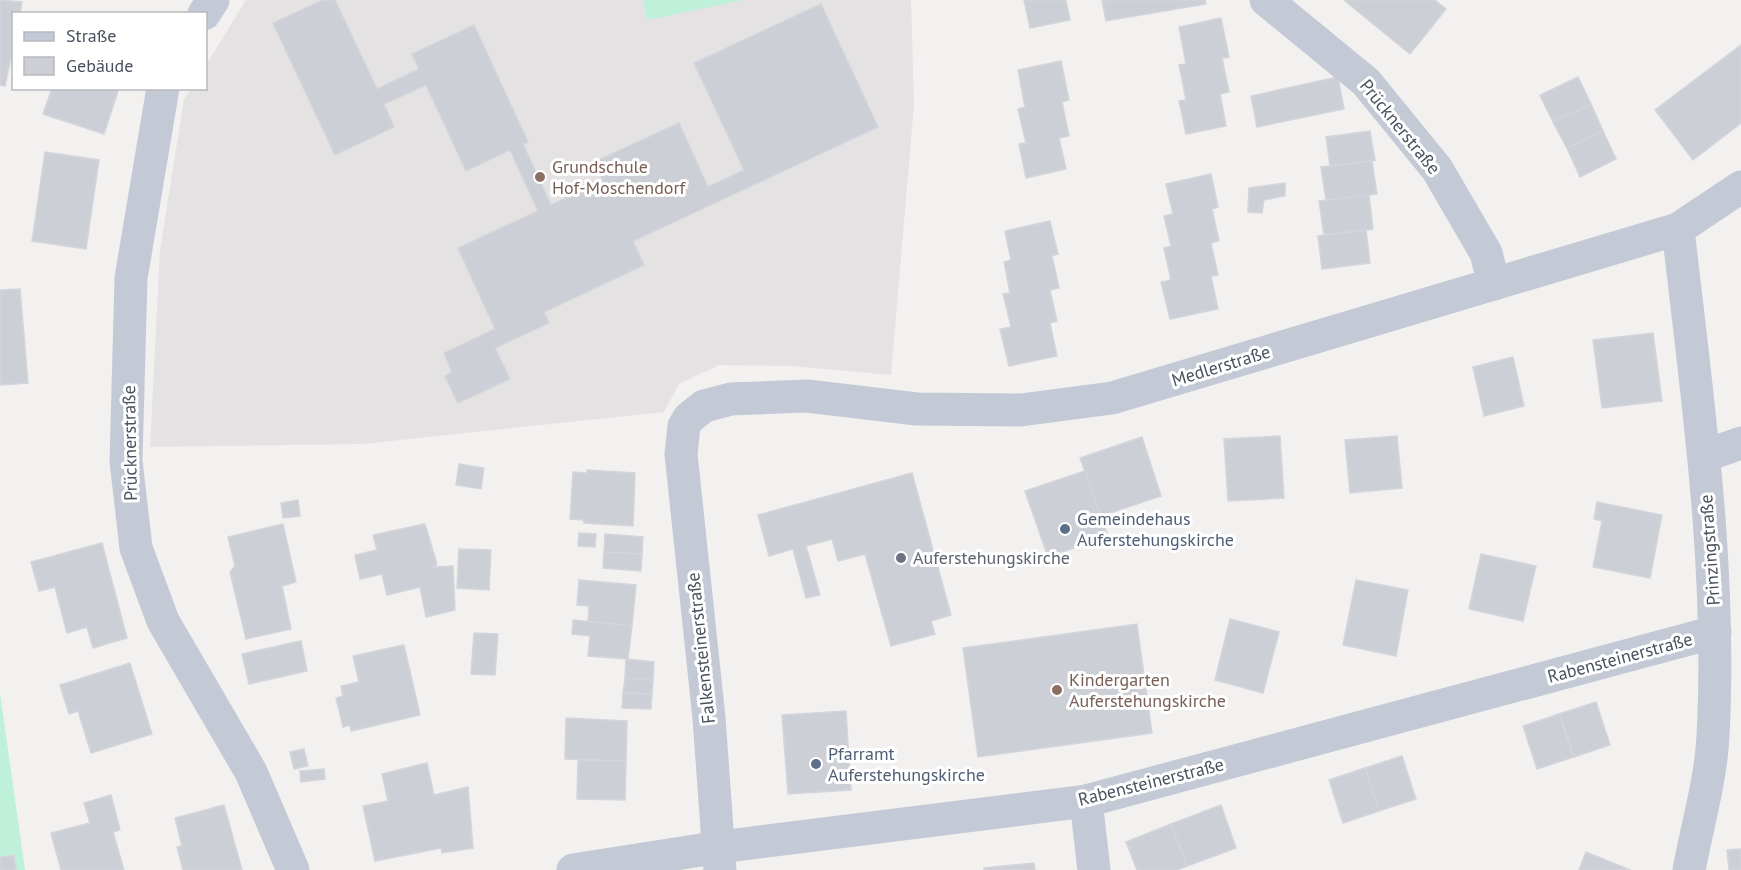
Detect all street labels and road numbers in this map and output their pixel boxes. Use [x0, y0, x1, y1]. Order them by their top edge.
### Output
street label: Prücknerstraße [1355, 75, 1446, 179]
street label: Medlerstraße [1169, 340, 1273, 391]
street label: Prücknerstraße [117, 385, 142, 501]
street label: Prinzingstraße [1694, 494, 1725, 606]
street label: Falkensteinerstraße [681, 571, 720, 725]
street label: Rabensteinerstraße [1545, 627, 1695, 688]
street label: Rabensteinerstraße [1076, 752, 1226, 811]

